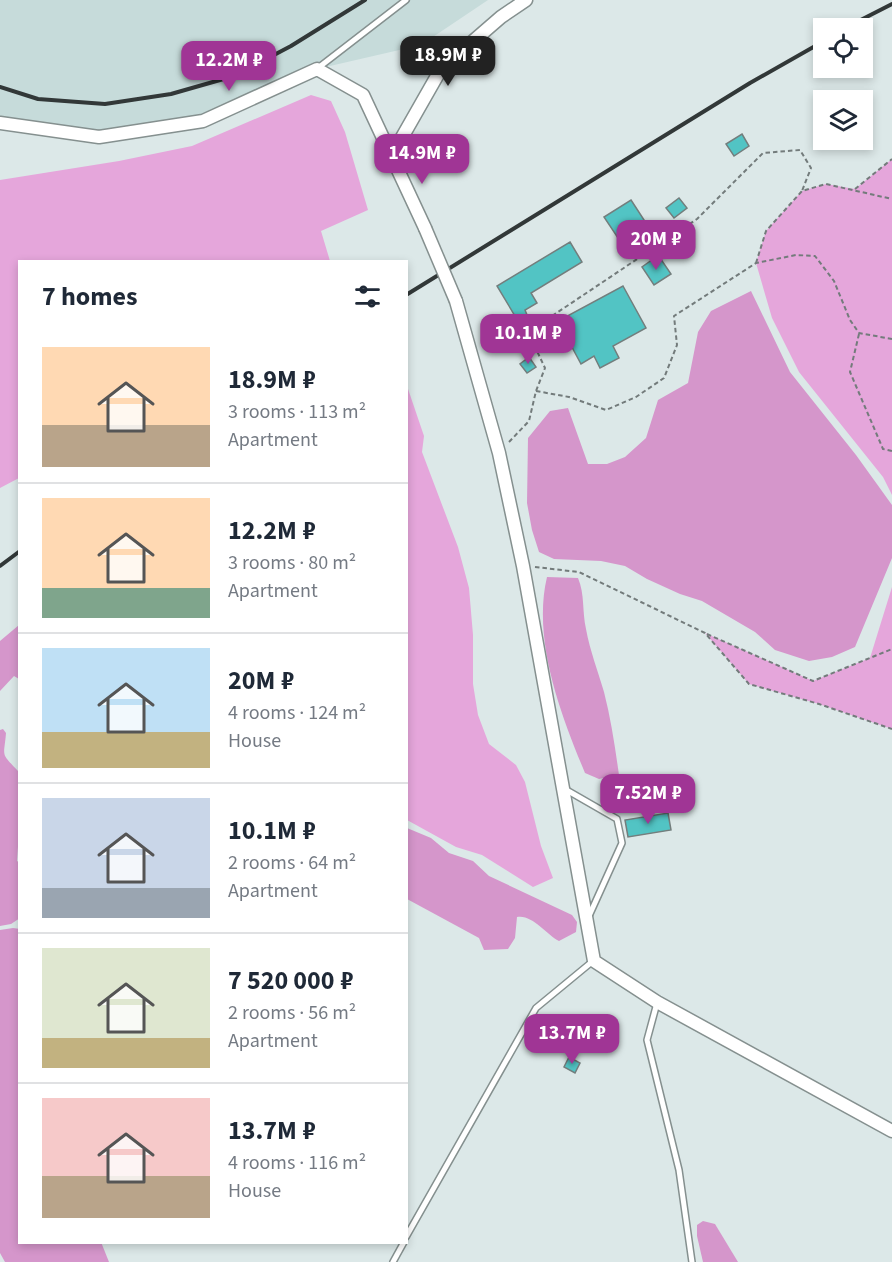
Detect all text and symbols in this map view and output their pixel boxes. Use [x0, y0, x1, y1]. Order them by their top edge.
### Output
map controls [813, 18, 873, 150]
button: locate [813, 18, 873, 78]
pin: 18.9M ₽ [393, 36, 503, 87]
pin: 12.2M ₽ [174, 41, 284, 92]
text: 18.9M ₽ [414, 41, 482, 69]
text: 12.2M ₽ [195, 46, 263, 74]
button: layers [813, 90, 873, 150]
pin: 14.9M ₽ [367, 134, 477, 185]
text: 14.9M ₽ [388, 139, 456, 167]
pin: 20M ₽ [614, 220, 698, 271]
text: 20M ₽ [631, 225, 681, 253]
text: 7 homes [42, 278, 137, 315]
icon: filters [351, 280, 384, 313]
pin: 10.1M ₽ [473, 314, 583, 365]
text: 10.1M ₽ [494, 319, 562, 347]
text: 18.9M ₽ [228, 361, 316, 398]
icon: home [90, 371, 162, 443]
text: 3 rooms · 113 m² [228, 398, 366, 426]
text: Apartment [228, 426, 318, 454]
text: 12.2M ₽ [228, 512, 316, 549]
icon: home [90, 522, 162, 594]
text: 3 rooms · 80 m² [228, 549, 356, 577]
text: Apartment [228, 577, 318, 605]
text: 20M ₽ [228, 662, 294, 699]
icon: home [90, 672, 162, 744]
text: 4 rooms · 124 m² [228, 699, 366, 727]
text: House [228, 727, 281, 755]
pin: 7.52M ₽ [593, 774, 703, 825]
text: 7.52M ₽ [614, 779, 682, 807]
text: 10.1M ₽ [228, 812, 316, 849]
icon: home [90, 822, 162, 894]
text: 2 rooms · 64 m² [228, 849, 356, 877]
text: Apartment [228, 877, 318, 905]
text: 7 520 000 ₽ [228, 962, 353, 999]
icon: home [90, 972, 162, 1044]
text: 2 rooms · 56 m² [228, 999, 356, 1027]
pin: 13.7M ₽ [517, 1014, 627, 1065]
text: 13.7M ₽ [538, 1019, 606, 1047]
text: Apartment [228, 1027, 318, 1055]
text: 13.7M ₽ [228, 1112, 316, 1149]
icon: home [90, 1122, 162, 1194]
text: 4 rooms · 116 m² [228, 1149, 366, 1177]
text: House [228, 1177, 281, 1205]

